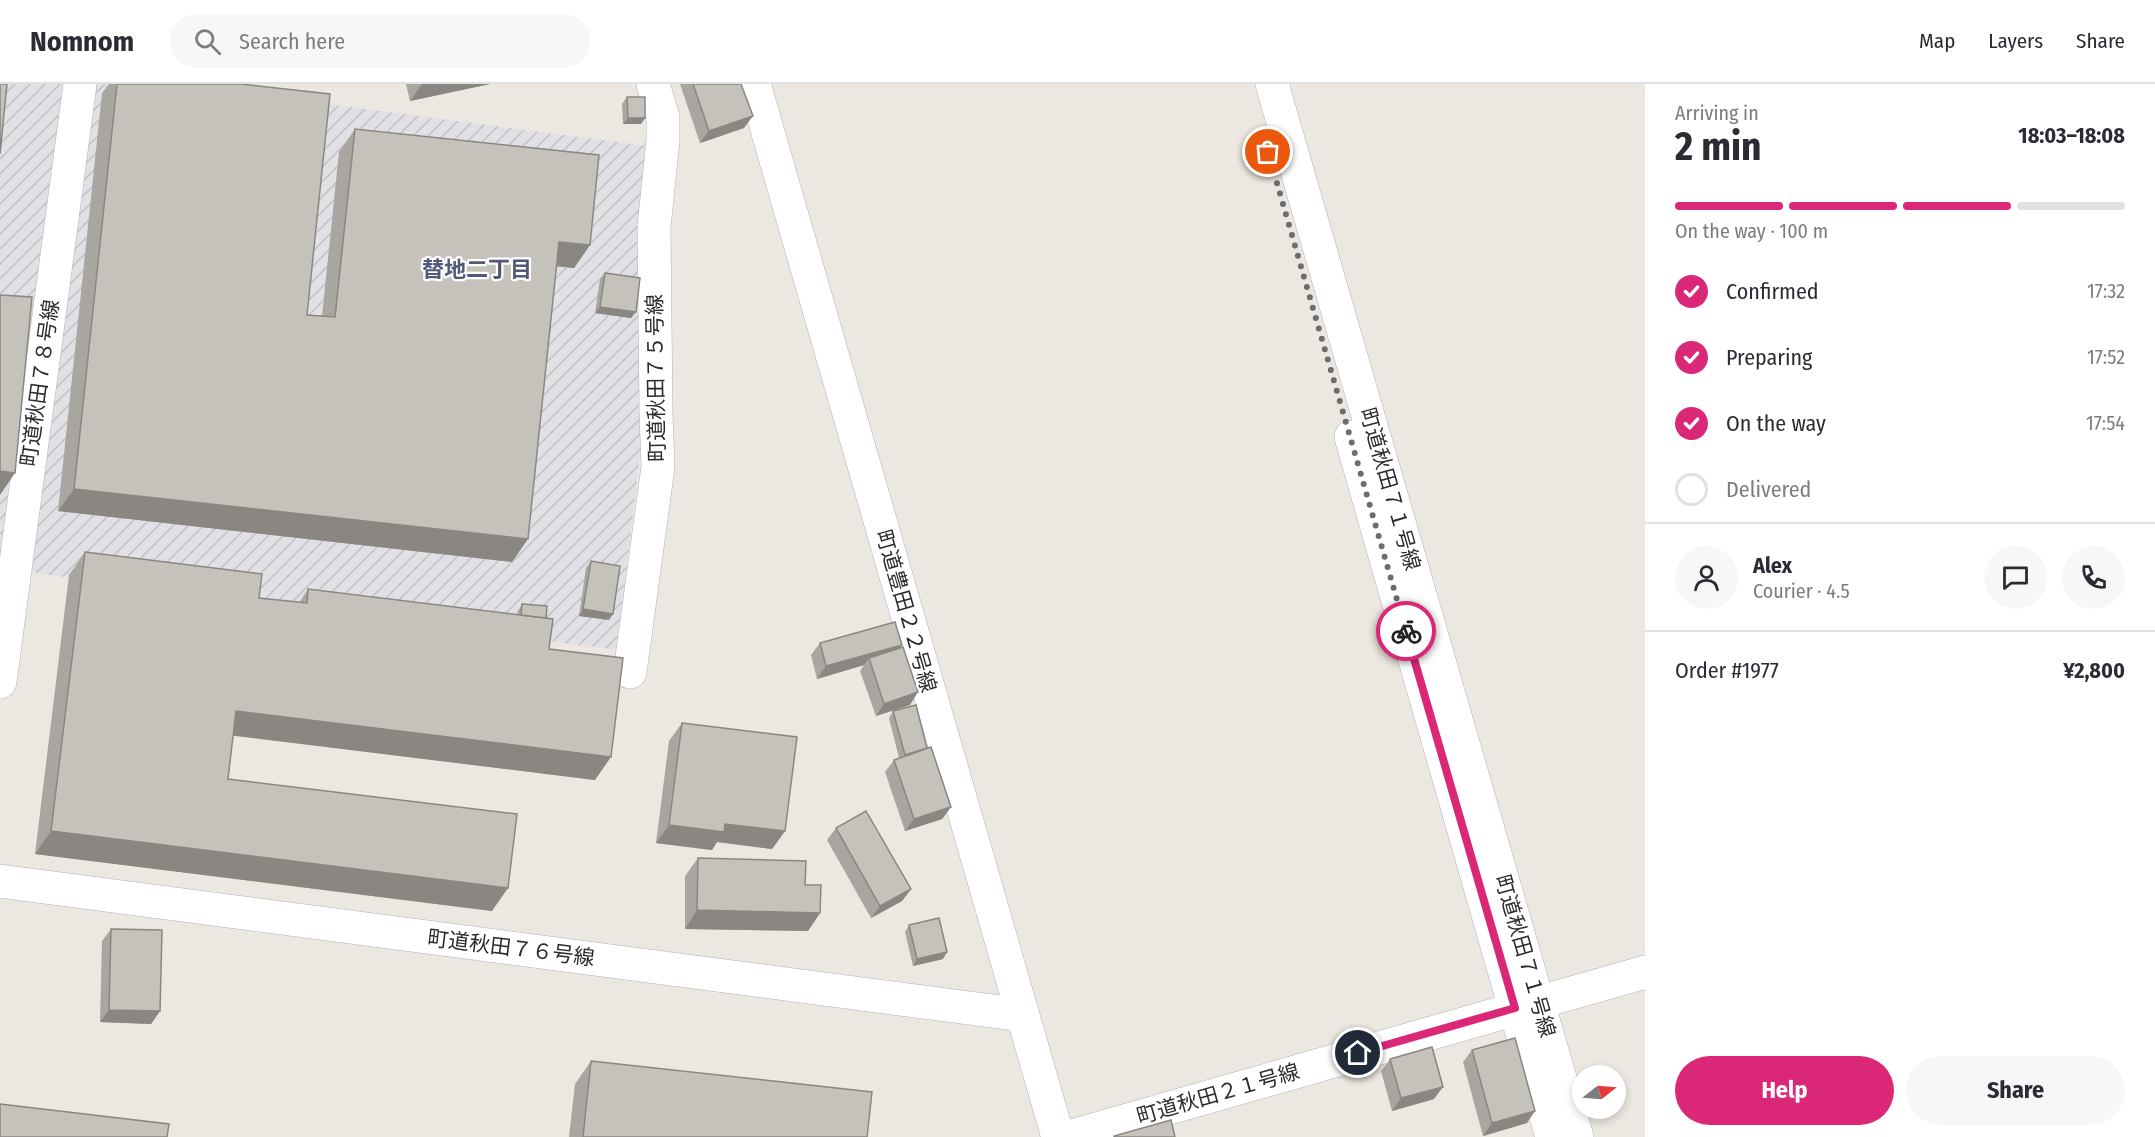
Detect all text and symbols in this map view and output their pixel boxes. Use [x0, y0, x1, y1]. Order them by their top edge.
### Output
search box [170, 14, 590, 68]
text: Nomnom [30, 25, 134, 58]
icon: search [191, 25, 224, 58]
text: Search here [239, 28, 345, 55]
text: Map [1919, 28, 1955, 54]
text: Layers [1988, 28, 2043, 54]
text: Share [2076, 28, 2125, 54]
text: Arriving in [1675, 101, 1759, 125]
text: 18:03–18:08 [2018, 122, 2125, 149]
text: 2 min [1675, 124, 1761, 170]
pin [1242, 126, 1293, 177]
icon: bag [1251, 135, 1284, 168]
text: On the way · 100 m [1675, 219, 1828, 243]
district label: 替地二丁目 [422, 256, 532, 283]
icon: check [1675, 275, 1708, 308]
text: Confirmed [1726, 278, 1819, 305]
text: 17:32 [2087, 279, 2125, 303]
street label: 町道秋田７５号線 [642, 294, 670, 462]
street label: 町道秋田７８号線 [15, 298, 65, 468]
icon: check [1675, 341, 1708, 374]
text: Preparing [1726, 344, 1812, 371]
text: 17:52 [2087, 345, 2125, 369]
street label: 町道秋田７１号線 [1354, 405, 1426, 573]
icon: check [1675, 407, 1708, 440]
text: On the way [1726, 410, 1826, 437]
text: 17:54 [2086, 411, 2125, 435]
text: Delivered [1726, 476, 1811, 503]
street label: 町道豊田２２号線 [870, 527, 942, 695]
button: person [1675, 546, 1738, 609]
button: chat [1984, 546, 2047, 609]
button: phone [2062, 546, 2125, 609]
text: Alex [1753, 552, 1792, 579]
text: Courier · 4.5 [1753, 579, 1850, 603]
courier [1376, 601, 1436, 661]
icon: bike [1390, 615, 1423, 648]
text: Order #1977 [1675, 657, 1779, 684]
text: ¥2,800 [2063, 657, 2125, 684]
street label: 町道秋田７１号線 [1489, 872, 1561, 1040]
street label: 町道秋田７６号線 [426, 925, 596, 971]
pin [1332, 1027, 1383, 1078]
icon: home [1341, 1036, 1374, 1069]
button: Help [1675, 1056, 1894, 1125]
button: Share [1906, 1056, 2125, 1125]
street label: 町道秋田２１号線 [1134, 1058, 1302, 1130]
north arrow [1572, 1065, 1626, 1119]
map controls [1572, 1065, 1626, 1119]

